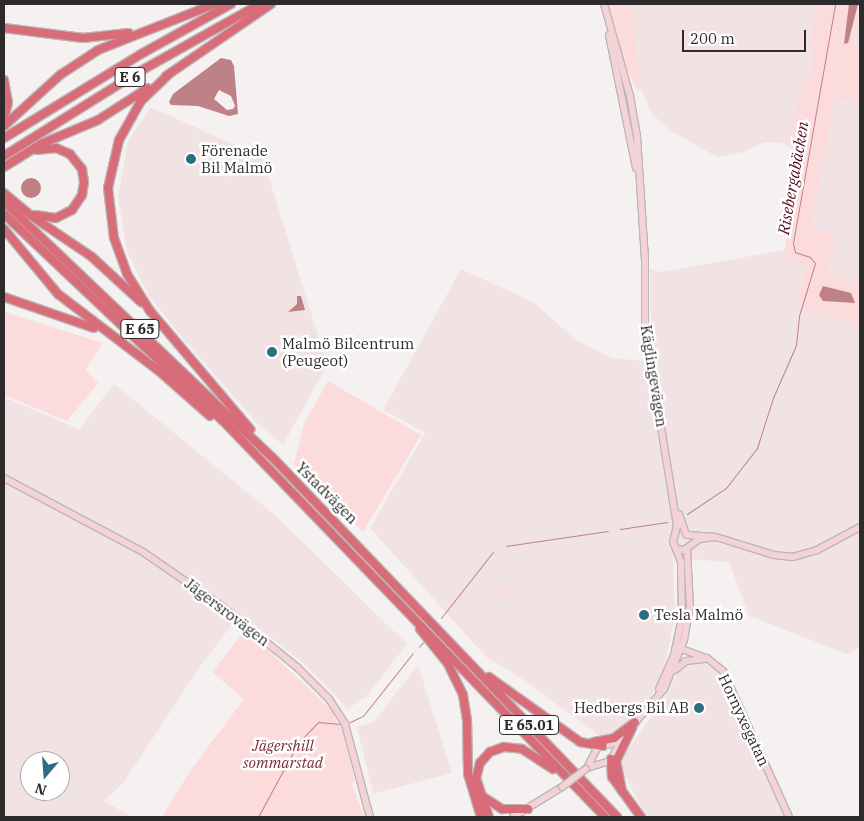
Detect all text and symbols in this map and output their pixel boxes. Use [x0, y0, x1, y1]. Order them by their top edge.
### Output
scale bar [684, 20, 808, 52]
text: 200 m [690, 29, 735, 48]
road number: E 6 [114, 66, 146, 88]
water label: Risebergabäcken [774, 120, 812, 236]
place label: Förenade Bil Malmö [201, 141, 272, 176]
marker: Förenade Bil Malmö [185, 153, 197, 165]
road number: E 65 [120, 318, 160, 340]
street label: Käglingevägen [637, 324, 671, 428]
place label: Malmö Bilcentrum (Peugeot) [282, 334, 414, 369]
marker: Malmö Bilcentrum (Peugeot) [266, 346, 278, 358]
street label: Ystadvägen [292, 458, 362, 528]
street label: Jägersrovägen [181, 574, 273, 650]
place label: Tesla Malmö [654, 606, 743, 624]
marker: Tesla Malmö [638, 609, 650, 621]
street label: Hornyxegatan [715, 671, 773, 769]
place label: Hedbergs Bil AB [574, 699, 689, 717]
marker: Hedbergs Bil AB [693, 702, 705, 714]
road number: E 65.01 [498, 714, 560, 736]
park label: Jägershill sommarstad [243, 736, 323, 771]
north arrow [20, 751, 70, 801]
text: N [33, 779, 49, 800]

